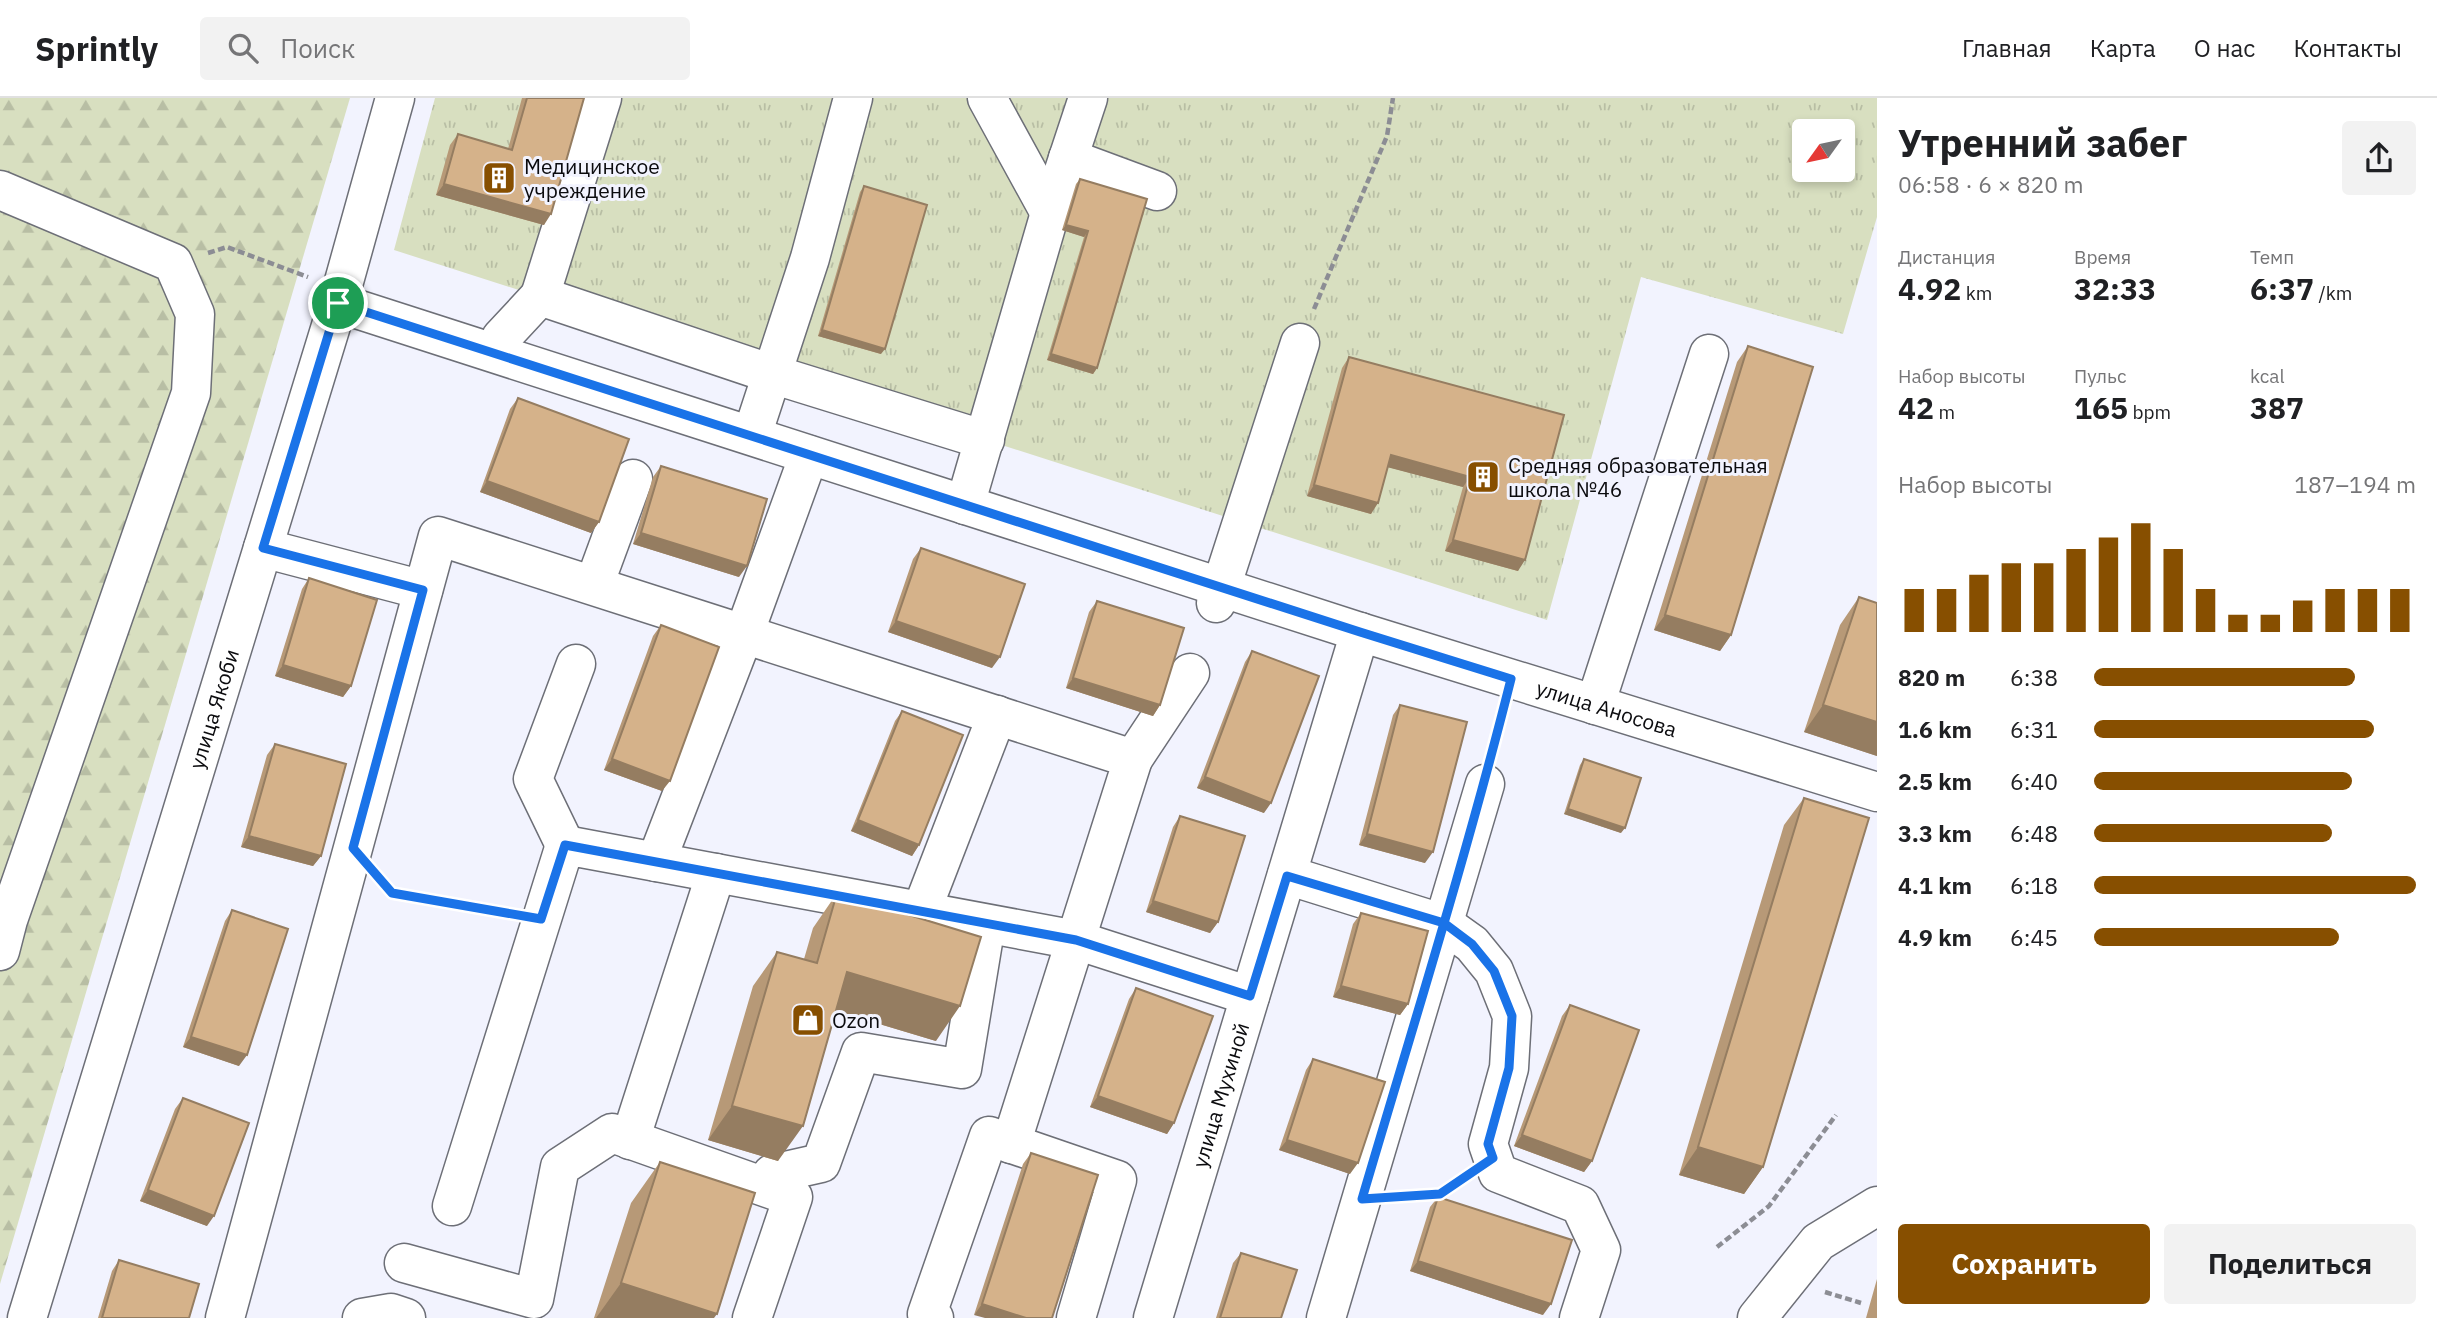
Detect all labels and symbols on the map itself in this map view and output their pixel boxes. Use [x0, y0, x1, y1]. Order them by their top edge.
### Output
north arrow [1792, 119, 1855, 182]
place label: Медицинское учреждение [524, 152, 660, 204]
building icon: Медицинское учреждение [480, 159, 518, 197]
pin [308, 273, 368, 333]
place label: Средняя образовательная школа №46 [1508, 451, 1768, 503]
building icon: Средняя образовательная школа №46 [1464, 458, 1502, 496]
street label: улица Якоби [182, 646, 245, 772]
street label: улица Аносова [1533, 673, 1681, 743]
shop icon: Ozon [789, 1001, 827, 1039]
place label: Ozon [832, 1006, 880, 1034]
street label: улица Мухиной [1185, 1019, 1255, 1171]

